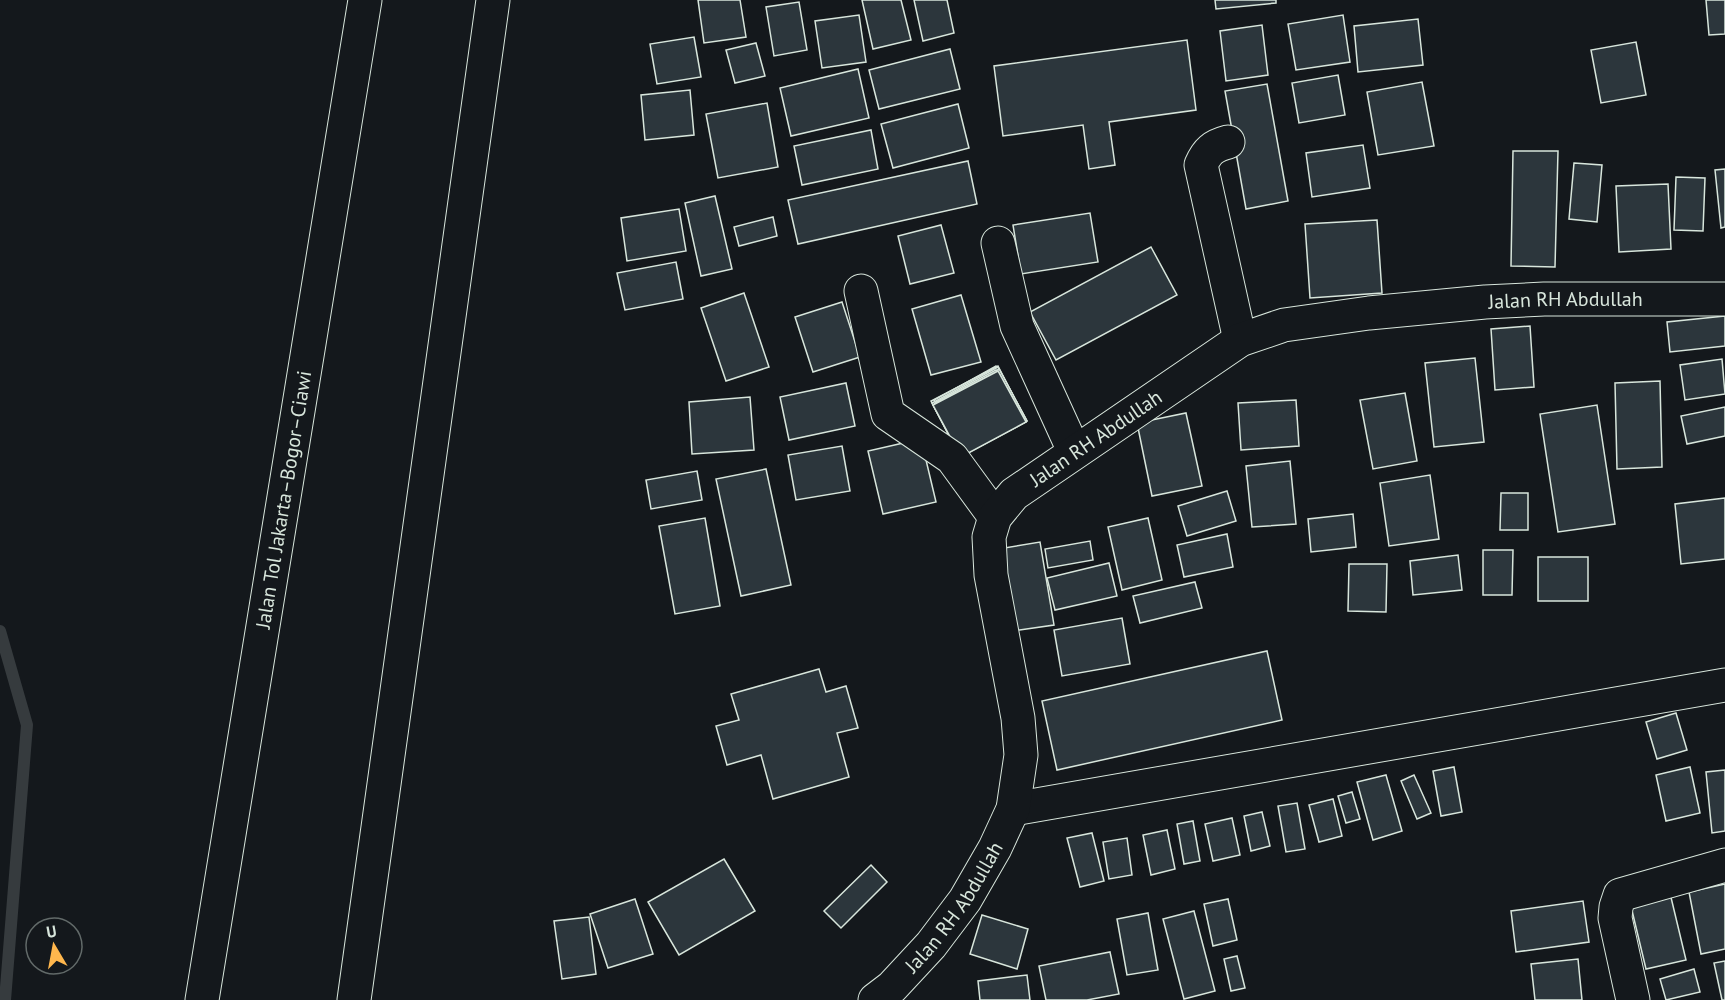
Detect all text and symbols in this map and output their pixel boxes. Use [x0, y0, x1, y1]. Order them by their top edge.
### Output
street label: Jalan RH Abdullah [1487, 286, 1643, 315]
street label: Jalan Tol Jakarta–Bogor–Ciawi [250, 369, 317, 631]
street label: Jalan RH Abdullah [1024, 384, 1167, 493]
street label: Jalan RH Abdullah [898, 837, 1009, 979]
north arrow [24, 916, 84, 976]
text: U [45, 921, 58, 942]

